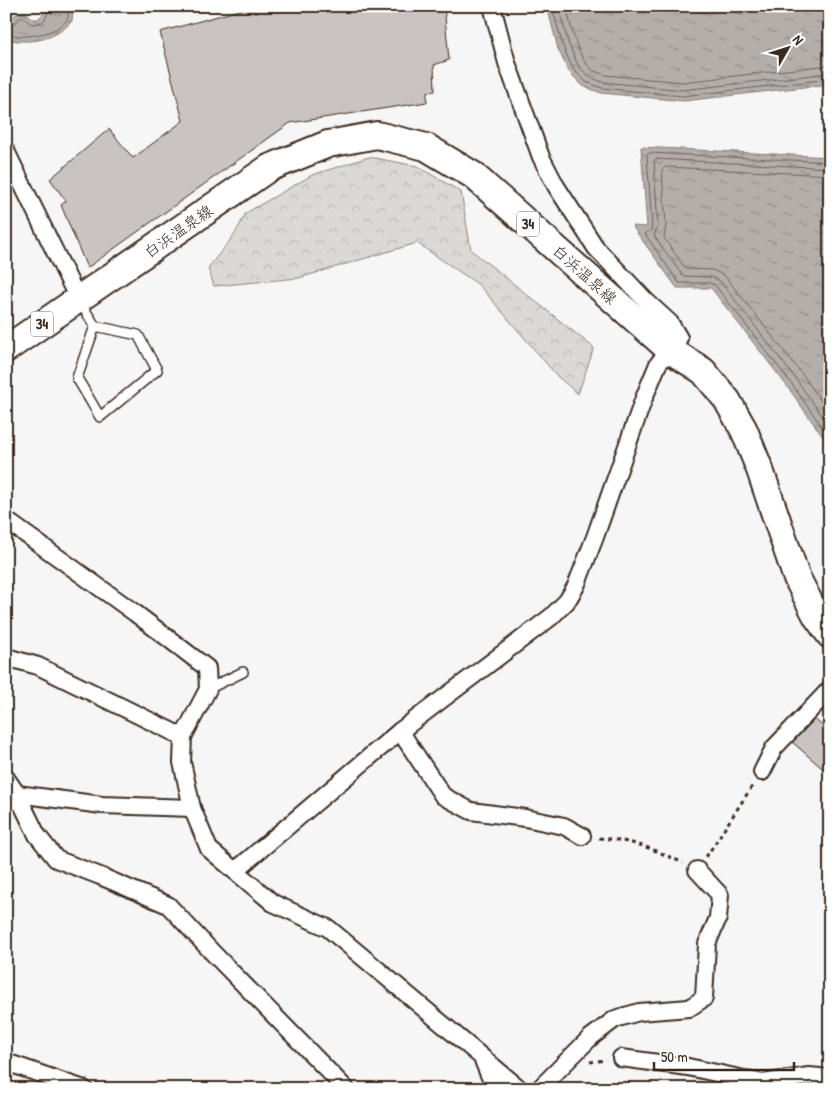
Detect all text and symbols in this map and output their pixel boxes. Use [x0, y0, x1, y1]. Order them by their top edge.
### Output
north arrow [764, 22, 814, 72]
text: N [789, 31, 809, 49]
street label: 白浜温泉線 [139, 199, 217, 263]
road number: 34 [517, 212, 539, 236]
street label: 白浜温泉線 [548, 239, 622, 309]
road number: 34 [31, 312, 53, 336]
scale bar [654, 1040, 794, 1072]
text: 50 m [661, 1046, 688, 1067]

